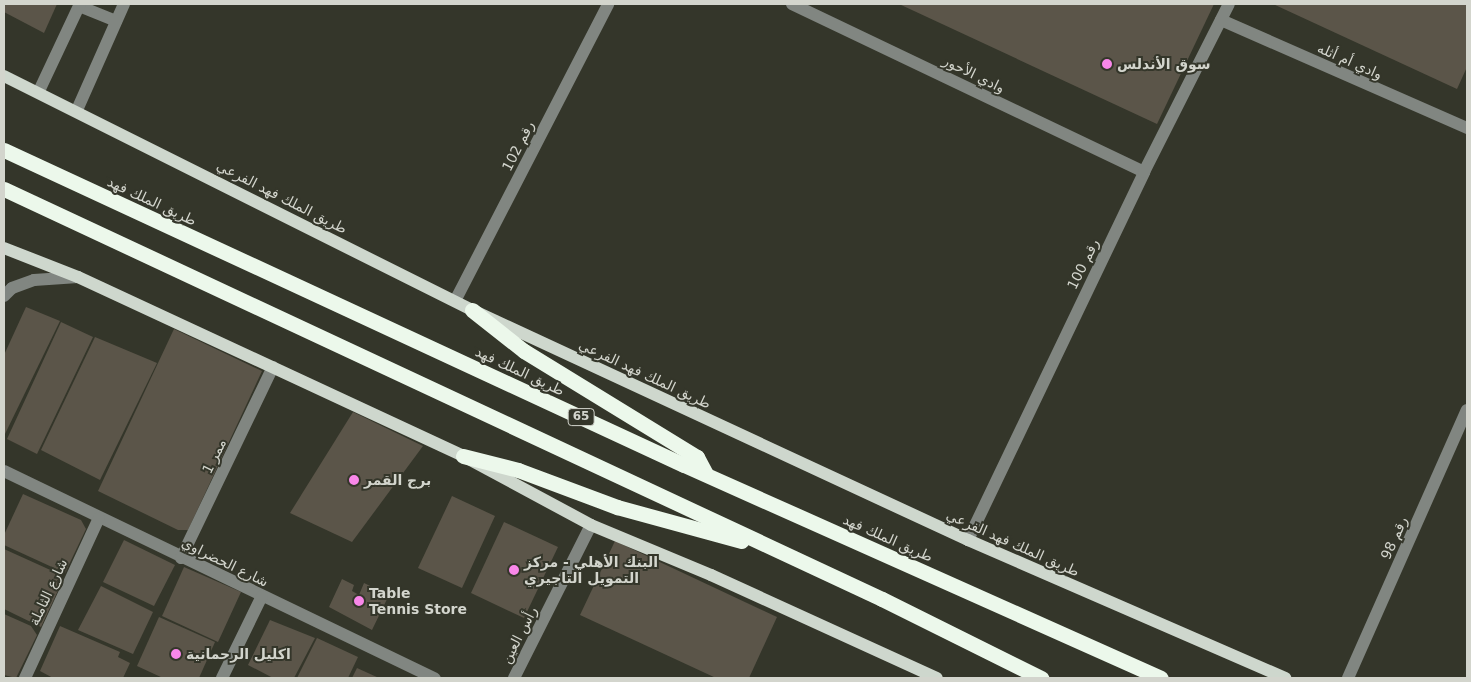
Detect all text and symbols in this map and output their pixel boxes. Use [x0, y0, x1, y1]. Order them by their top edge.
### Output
street label: وادي أم أثله [1315, 39, 1385, 83]
street label: وادي الأحور [940, 52, 1008, 96]
place label: سوق الأندلس [1117, 56, 1211, 72]
marker: سوق الأندلس [1101, 58, 1113, 70]
street label: رقم 102 [498, 118, 538, 174]
street label: طريق الملك فهد الفرعي [214, 157, 350, 237]
street label: طريق الملك فهد [105, 173, 199, 229]
street label: رقم 100 [1064, 236, 1102, 292]
street label: طريق الملك فهد الفرعي [576, 336, 714, 412]
street label: طريق الملك فهد [473, 343, 567, 399]
road number: 65 [567, 408, 595, 427]
street label: ممر 1 [198, 436, 230, 476]
place label: برج القمر [364, 472, 431, 488]
marker: برج القمر [348, 474, 360, 486]
street label: طريق الملك فهد الفرعي [944, 506, 1082, 580]
street label: طريق الملك فهد [840, 511, 936, 565]
street label: رقم 98 [1377, 514, 1411, 562]
street label: شارع الحضراوي [179, 534, 271, 590]
place label: البنك الأهلي - مركز التمويل التاجيري [524, 554, 658, 586]
street label: شارع الثاملة [25, 556, 71, 628]
marker: البنك الأهلي - مركز التمويل التاجيري [508, 564, 520, 576]
place label: Table Tennis Store [369, 585, 467, 618]
marker: Table Tennis Store [353, 595, 365, 607]
street label: رأس العين [497, 604, 541, 666]
place label: اكليل الرحمانية [186, 646, 291, 662]
marker: اكليل الرحمانية [170, 648, 182, 660]

